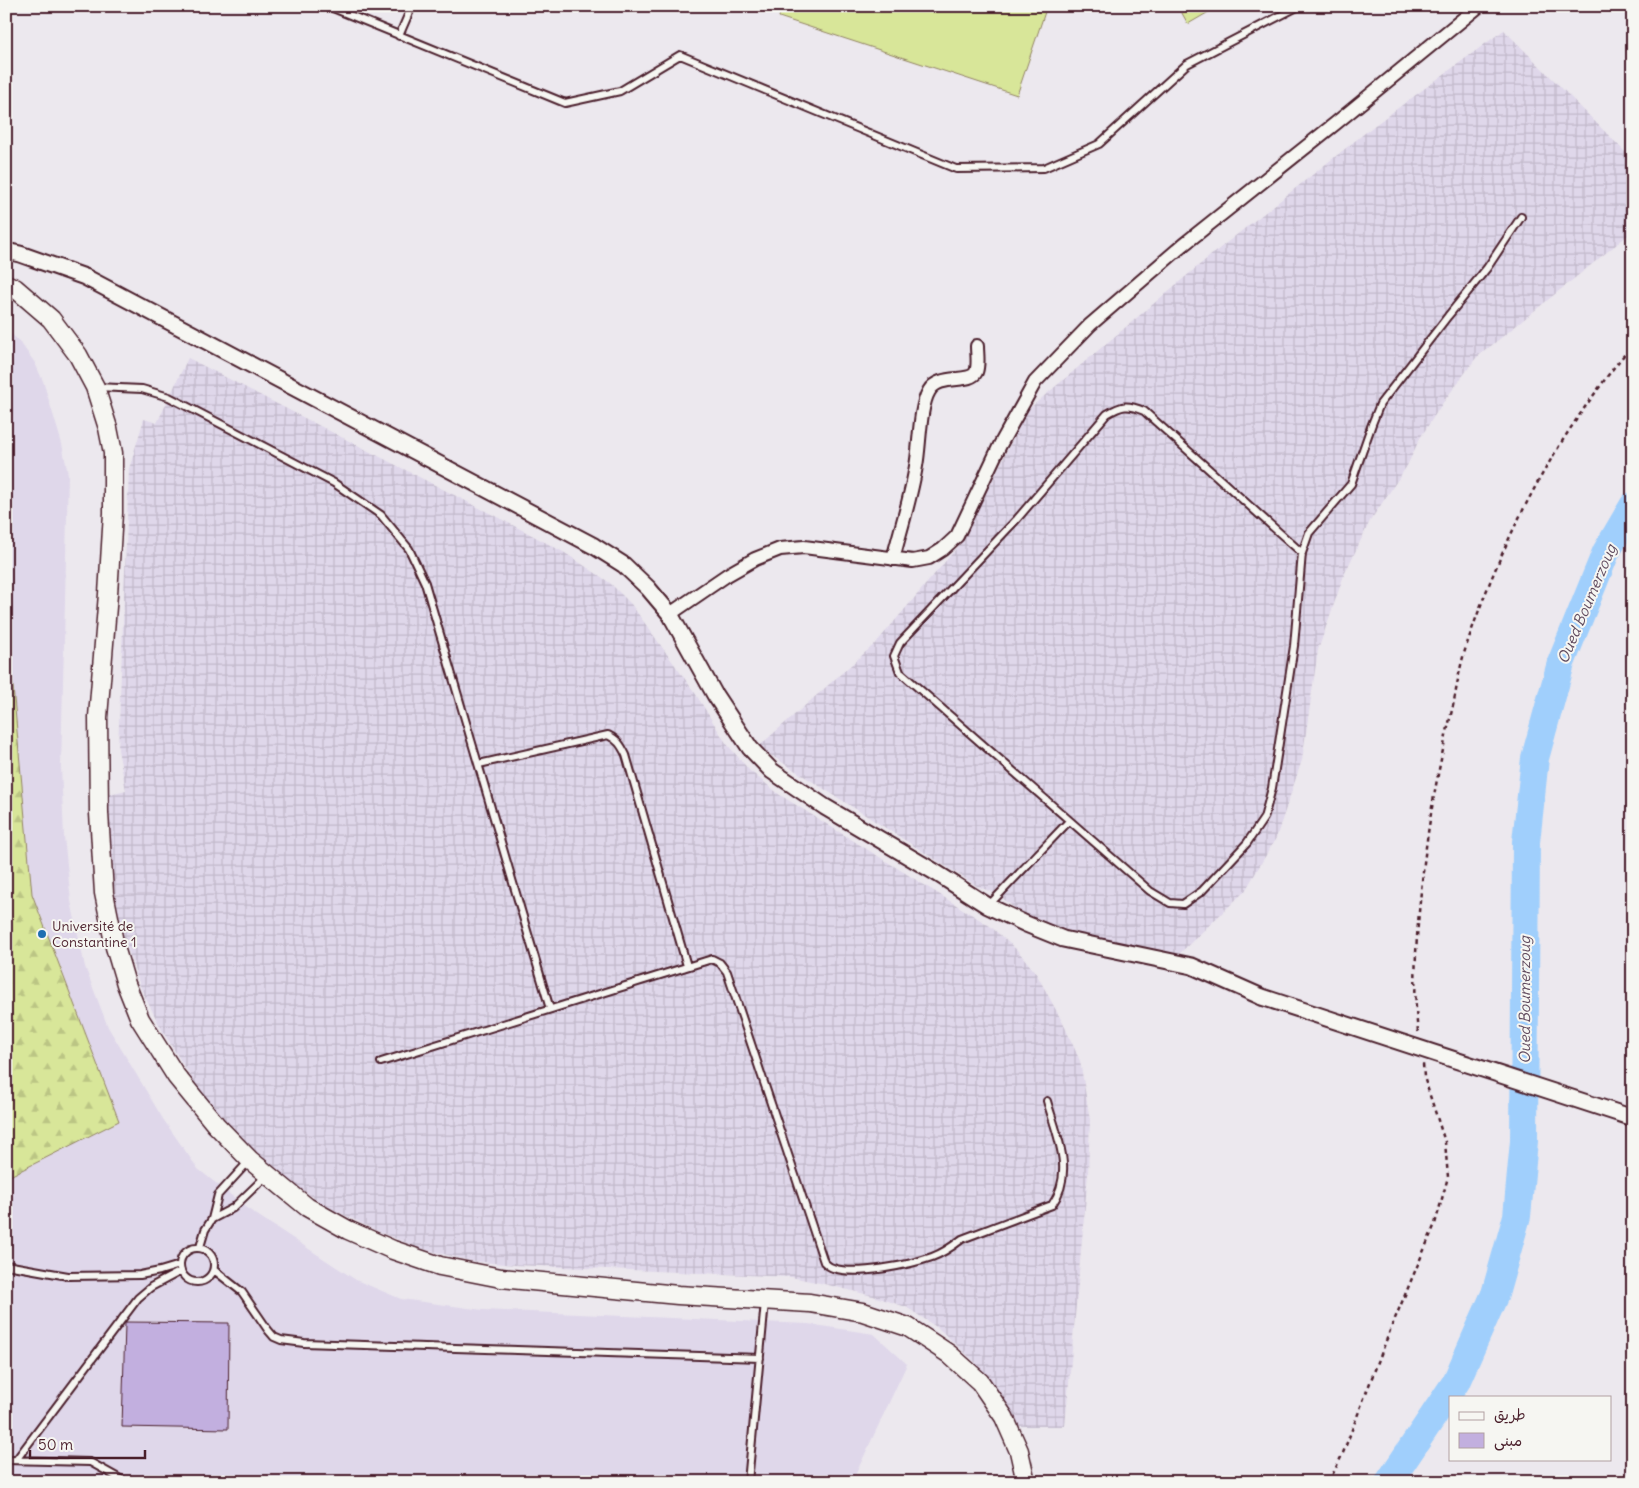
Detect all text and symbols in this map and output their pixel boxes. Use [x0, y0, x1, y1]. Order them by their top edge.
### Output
water label: Oued Boumerzoug [1553, 540, 1621, 666]
place label: Université de Constantine 1 [52, 917, 137, 951]
marker: Université de Constantine 1 [36, 928, 48, 940]
water label: Oued Boumerzoug [1515, 935, 1534, 1064]
legend [1449, 1396, 1612, 1460]
text: طريق [1494, 1405, 1526, 1424]
scale bar [30, 1428, 145, 1460]
text: مبنى [1494, 1431, 1522, 1451]
text: 50 m [38, 1435, 73, 1454]

